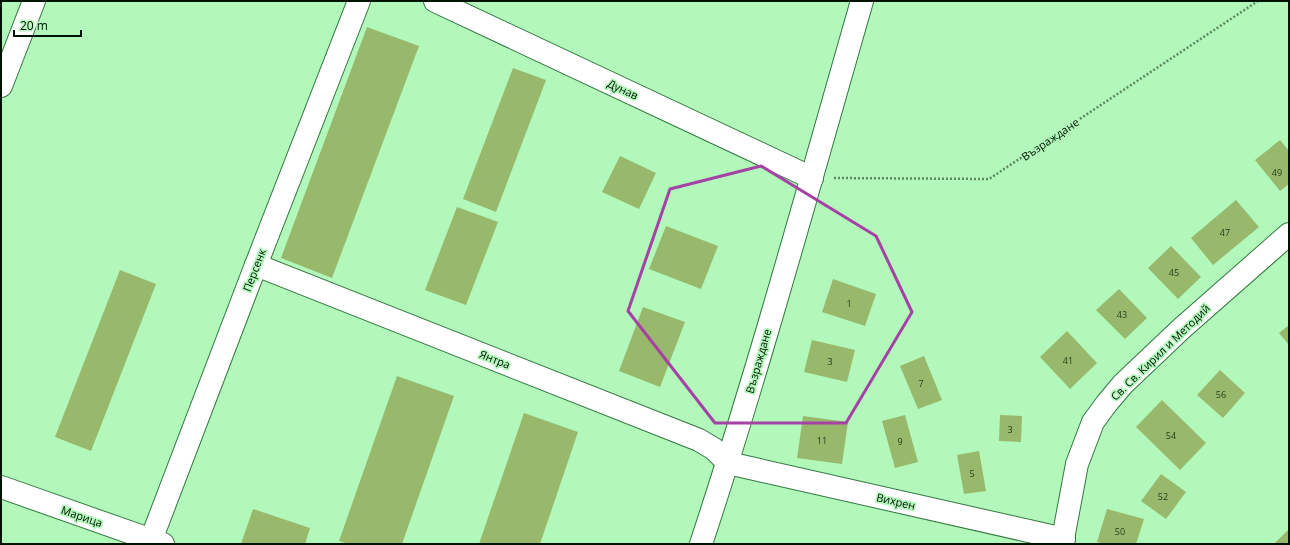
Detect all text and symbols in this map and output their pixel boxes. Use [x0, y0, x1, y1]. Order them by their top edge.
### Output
scale bar [14, 12, 81, 38]
text: 20 m [20, 17, 48, 34]
street label: Дунав [605, 75, 641, 103]
street label: Възраждане [1018, 114, 1082, 164]
house number: 49 [1272, 166, 1282, 179]
house number: 47 [1220, 226, 1230, 239]
street label: Персенк [239, 246, 269, 294]
house number: 45 [1169, 266, 1179, 279]
house number: 1 [846, 297, 852, 310]
street label: Св. Св. Кирил и Методий [1107, 301, 1213, 403]
house number: 43 [1117, 308, 1127, 321]
street label: Възраждане [742, 327, 774, 395]
street label: Янтра [477, 346, 513, 372]
house number: 41 [1063, 354, 1073, 367]
house number: 3 [827, 355, 833, 368]
house number: 7 [918, 377, 924, 390]
house number: 56 [1216, 388, 1226, 401]
house number: 3 [1007, 423, 1013, 436]
house number: 54 [1166, 429, 1176, 442]
house number: 11 [817, 434, 827, 447]
house number: 9 [897, 435, 903, 448]
house number: 5 [969, 467, 975, 480]
street label: Вихрен [875, 489, 917, 513]
house number: 52 [1158, 490, 1168, 503]
street label: Марица [59, 502, 105, 530]
house number: 50 [1115, 525, 1125, 538]

